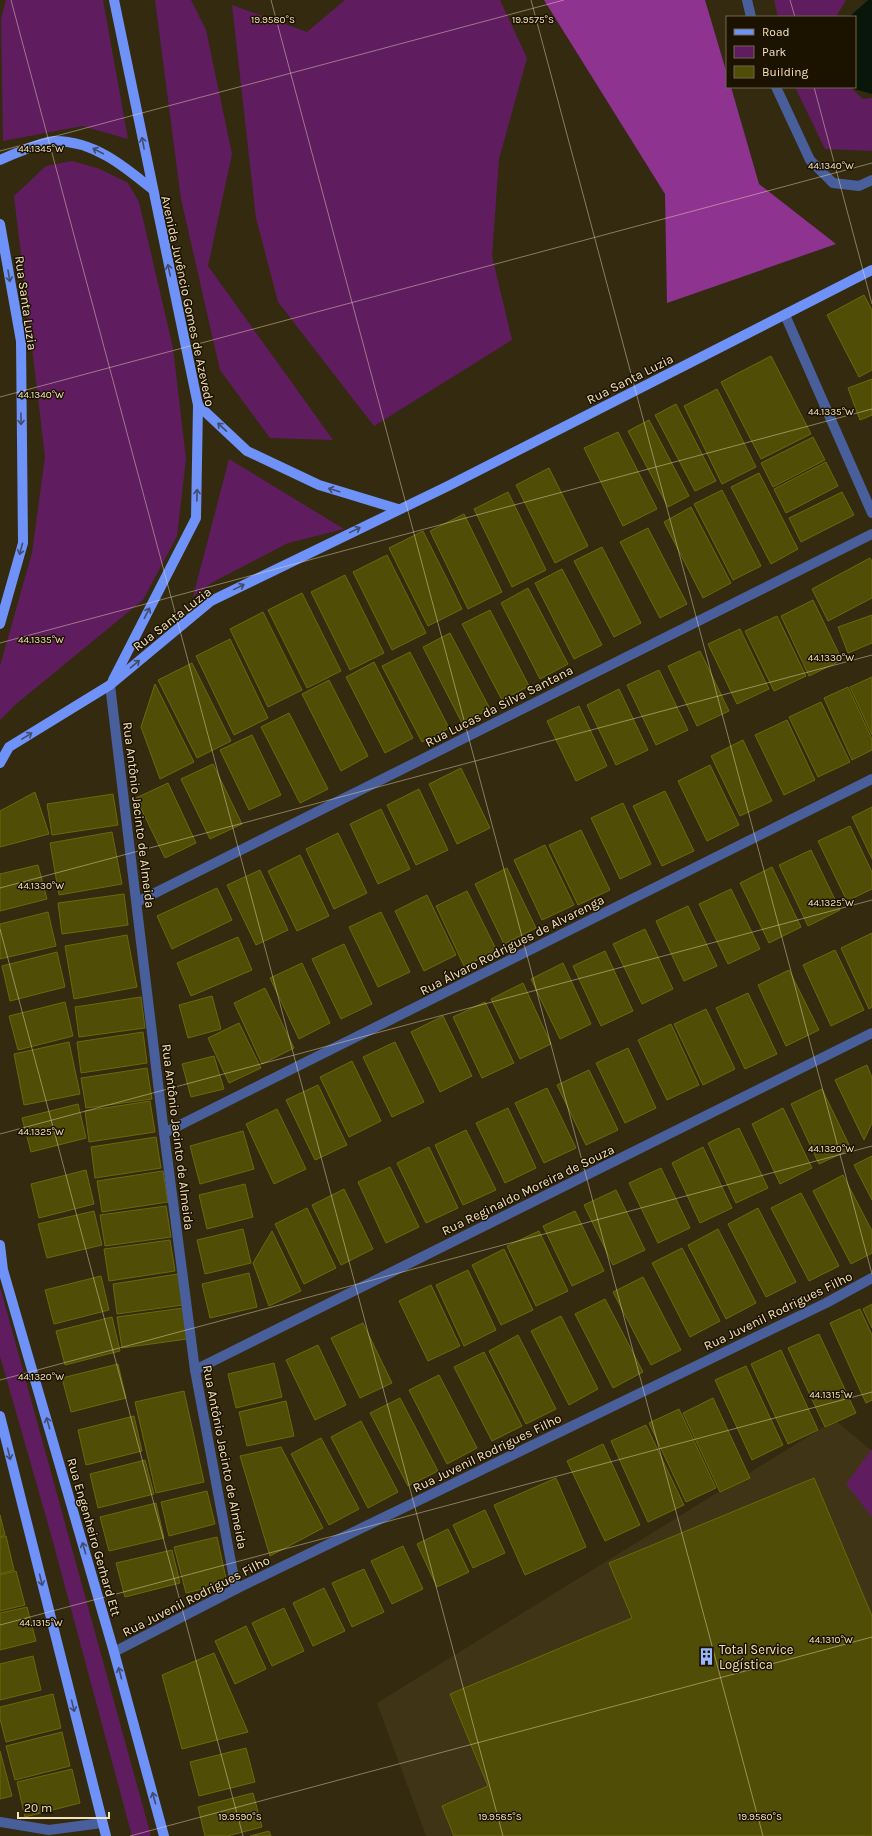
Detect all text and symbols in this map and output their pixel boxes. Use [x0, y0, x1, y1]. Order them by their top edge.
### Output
text: 19.9580°S [251, 14, 295, 26]
text: 19.9575°S [512, 14, 554, 26]
legend [726, 16, 856, 88]
text: Road [762, 25, 790, 39]
text: Park [762, 45, 787, 59]
text: Building [762, 65, 809, 79]
one-way arrow [138, 137, 146, 150]
text: 44.1345°W [18, 143, 64, 155]
one-way arrow [92, 147, 104, 154]
text: 44.1340°W [808, 160, 854, 172]
street label: Avenida Juvêncio Gomes de Azevedo [158, 194, 218, 408]
street label: Rua Santa Luzia [12, 255, 40, 351]
one-way arrow [165, 264, 173, 277]
one-way arrow [5, 269, 13, 282]
street label: Rua Santa Luzia [584, 351, 676, 407]
text: 44.1340°W [18, 389, 64, 401]
text: 44.1335°W [808, 406, 854, 418]
one-way arrow [18, 412, 25, 425]
one-way arrow [217, 423, 227, 432]
one-way arrow [327, 486, 340, 493]
one-way arrow [193, 489, 200, 502]
one-way arrow [349, 526, 361, 533]
one-way arrow [17, 542, 24, 555]
one-way arrow [233, 583, 245, 590]
street label: Rua Santa Luzia [130, 584, 214, 654]
one-way arrow [144, 608, 151, 620]
text: 44.1335°W [18, 634, 64, 646]
text: 44.1330°W [808, 652, 854, 664]
one-way arrow [130, 660, 140, 669]
street label: Rua Lucas da Silva Santana [423, 662, 575, 750]
street label: Rua Antônio Jacinto de Almeida [120, 721, 158, 909]
one-way arrow [21, 732, 32, 740]
text: 44.1330°W [18, 880, 64, 892]
street label: Rua Álvaro Rodrigues de Alvarenga [416, 890, 607, 998]
text: 44.1325°W [808, 897, 854, 909]
street label: Rua Antônio Jacinto de Almeida [159, 1043, 197, 1231]
text: 44.1325°W [18, 1126, 64, 1138]
street label: Rua Reginaldo Moreira de Souza [439, 1142, 617, 1238]
text: 44.1320°W [808, 1143, 854, 1155]
street label: Rua Juvenil Rodrigues Filho [701, 1268, 855, 1354]
street label: Rua Antônio Jacinto de Almeida [200, 1364, 250, 1550]
text: 44.1320°W [18, 1371, 64, 1383]
text: 44.1315°W [809, 1389, 853, 1401]
street label: Rua Juvenil Rodrigues Filho [410, 1410, 564, 1496]
one-way arrow [44, 1417, 51, 1430]
one-way arrow [6, 1447, 14, 1460]
street label: Rua Engenheiro Gerhard Ett [64, 1456, 124, 1618]
one-way arrow [80, 1542, 87, 1555]
street label: Rua Juvenil Rodrigues Filho [120, 1552, 272, 1640]
one-way arrow [38, 1573, 45, 1586]
text: 44.1315°W [19, 1617, 63, 1629]
text: 44.1310°W [809, 1634, 853, 1646]
place label: Total Service Logística [719, 1642, 794, 1672]
building icon: Total Service Logística [696, 1646, 716, 1666]
one-way arrow [116, 1667, 123, 1680]
one-way arrow [69, 1699, 77, 1712]
one-way arrow [149, 1792, 157, 1805]
scale bar [18, 1794, 109, 1820]
text: 20 m [24, 1801, 52, 1815]
text: 19.9590°S [218, 1811, 262, 1823]
text: 19.9585°S [478, 1811, 522, 1823]
text: 19.9580°S [738, 1811, 782, 1823]

